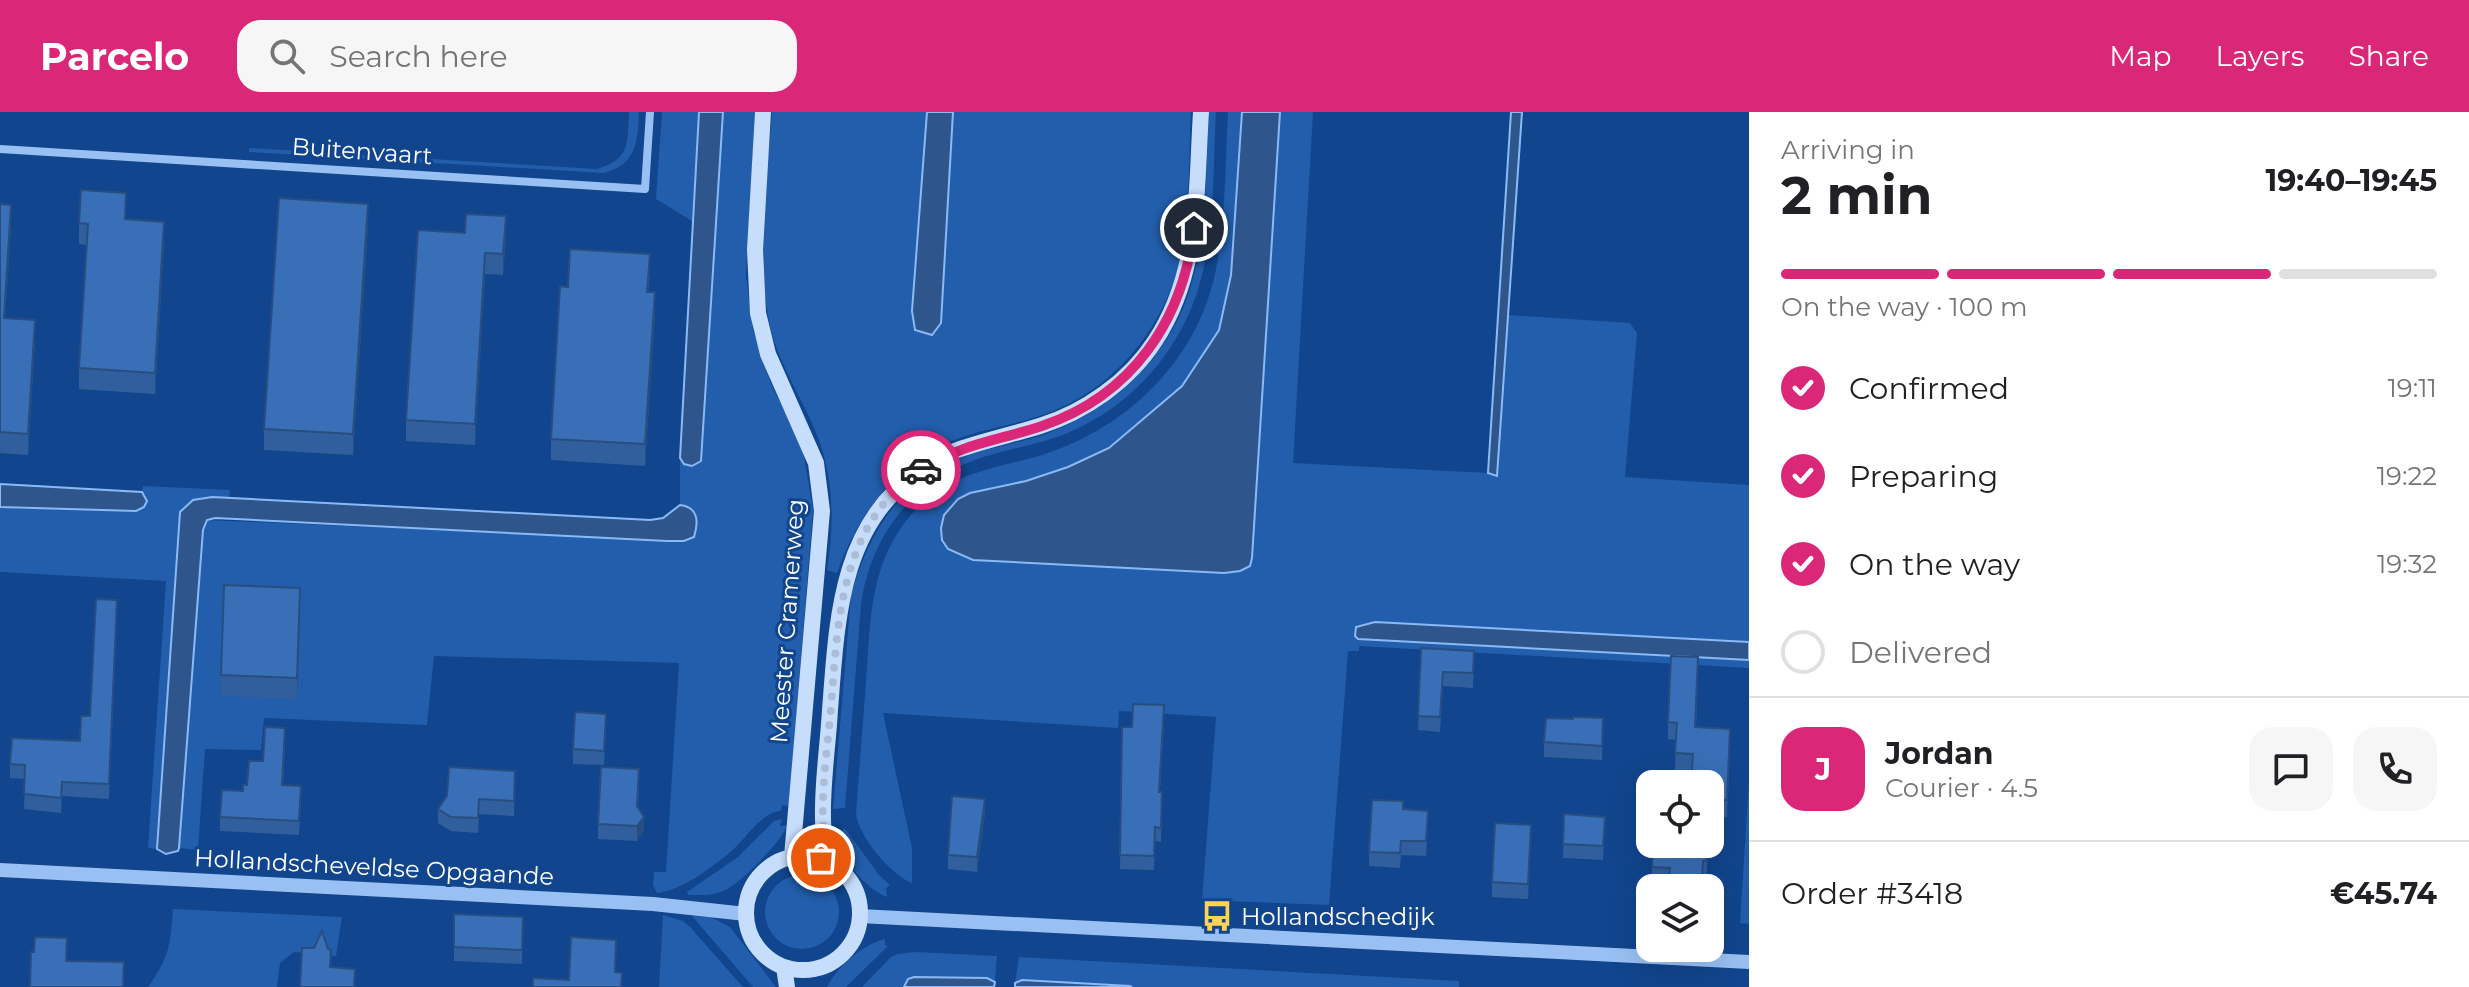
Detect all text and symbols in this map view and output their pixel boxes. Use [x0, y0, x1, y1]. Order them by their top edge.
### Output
search box [237, 20, 797, 92]
text: Parcelo [40, 33, 189, 80]
icon: search [265, 34, 309, 78]
text: Search here [329, 38, 508, 75]
text: Map [2109, 39, 2172, 73]
text: Layers [2216, 39, 2305, 73]
text: Share [2349, 39, 2429, 73]
street label: Buitenvaart [291, 132, 434, 170]
text: Arriving in [1781, 134, 1915, 166]
text: 19:40–19:45 [2266, 162, 2437, 199]
text: 2 min [1781, 164, 1933, 227]
pin [1160, 194, 1228, 262]
icon: home [1172, 206, 1216, 250]
text: On the way · 100 m [1781, 291, 2028, 323]
icon: check [1781, 366, 1825, 410]
text: Confirmed [1849, 370, 2009, 407]
text: 19:11 [2387, 372, 2437, 404]
courier [881, 430, 961, 510]
icon: car [899, 448, 943, 492]
icon: check [1781, 454, 1825, 498]
text: Preparing [1849, 458, 1998, 495]
text: 19:22 [2377, 460, 2437, 492]
street label: Meester Cramerweg [764, 498, 810, 744]
icon: check [1781, 542, 1825, 586]
text: On the way [1849, 546, 2020, 583]
text: 19:32 [2377, 548, 2437, 580]
text: Delivered [1849, 634, 1992, 671]
button: chat [2249, 727, 2333, 811]
button: phone [2353, 727, 2437, 811]
text: Jordan [1885, 735, 1994, 772]
text: J [1815, 751, 1831, 788]
map controls [1636, 770, 1724, 962]
button: locate [1636, 770, 1724, 858]
text: Courier · 4.5 [1885, 772, 2038, 804]
pin [787, 824, 855, 892]
icon: bag [799, 836, 843, 880]
street label: Hollandscheveldse Opgaande [193, 843, 555, 891]
button: layers [1636, 874, 1724, 962]
text: Order #3418 [1781, 875, 1963, 912]
text: €45.74 [2330, 875, 2437, 912]
bus stop icon: Hollandschedijk [1200, 899, 1234, 933]
place label: Hollandschedijk [1241, 902, 1435, 931]

